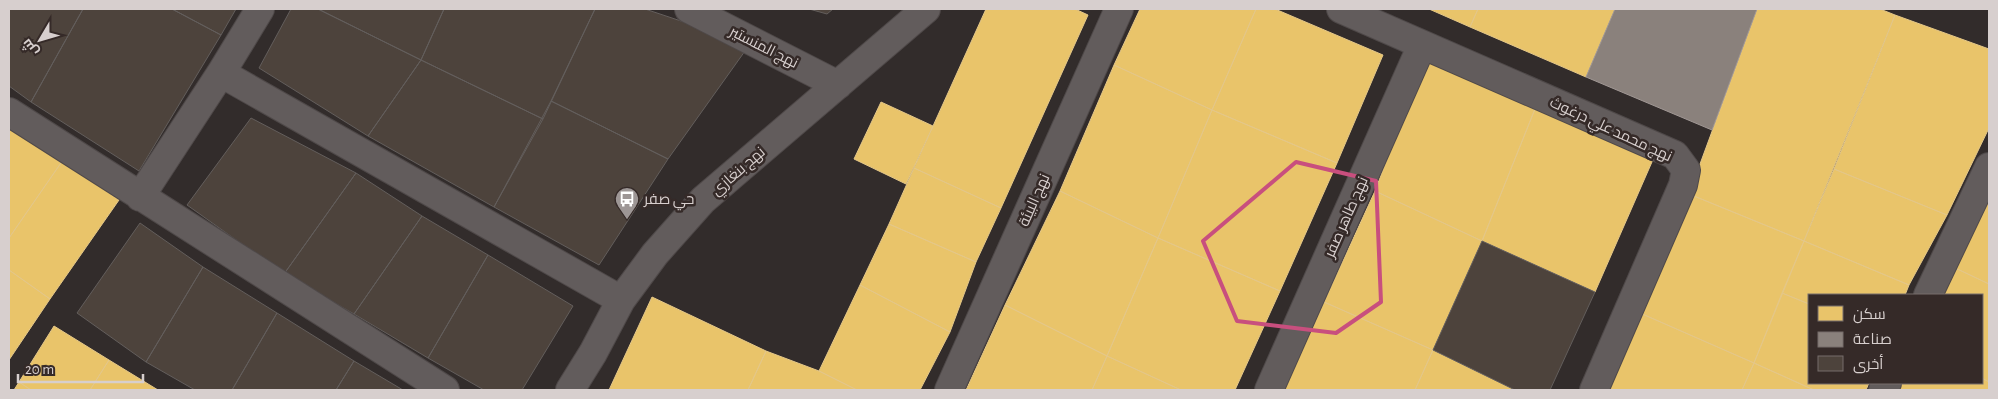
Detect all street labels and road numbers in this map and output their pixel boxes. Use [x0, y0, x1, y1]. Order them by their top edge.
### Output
street label: نهج المنستير [725, 23, 800, 74]
street label: نهج محمد علي درغوث [1546, 95, 1674, 168]
street label: نهج بنغازي [709, 144, 771, 202]
street label: نهج البيئة [1016, 172, 1055, 230]
street label: نهج طاهر صفر [1322, 175, 1374, 262]

